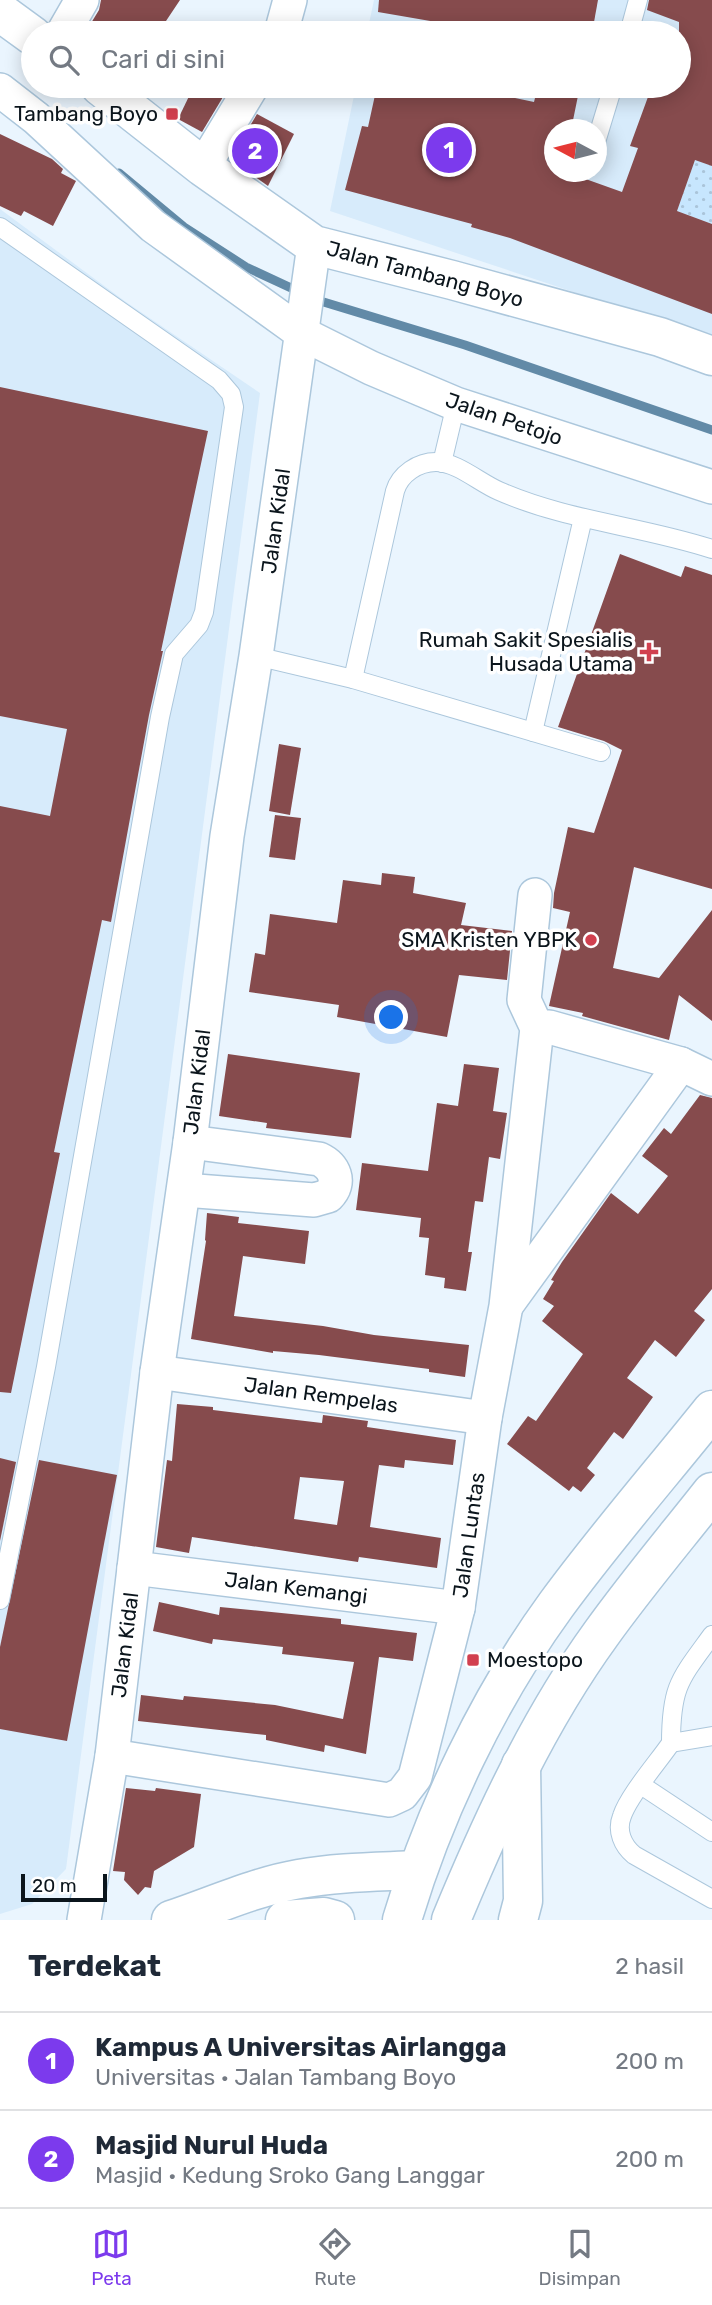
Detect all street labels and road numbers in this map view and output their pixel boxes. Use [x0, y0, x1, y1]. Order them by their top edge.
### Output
street label: Jalan Tambang Boyo [324, 235, 526, 312]
street label: Jalan Petojo [442, 387, 566, 450]
street label: Jalan Kidal [256, 467, 295, 575]
street label: Jalan Kidal [178, 1028, 215, 1136]
street label: Jalan Rempelas [243, 1371, 400, 1418]
street label: Jalan Luntas [447, 1471, 490, 1599]
street label: Jalan Kemangi [223, 1566, 369, 1609]
street label: Jalan Kidal [106, 1591, 143, 1699]

